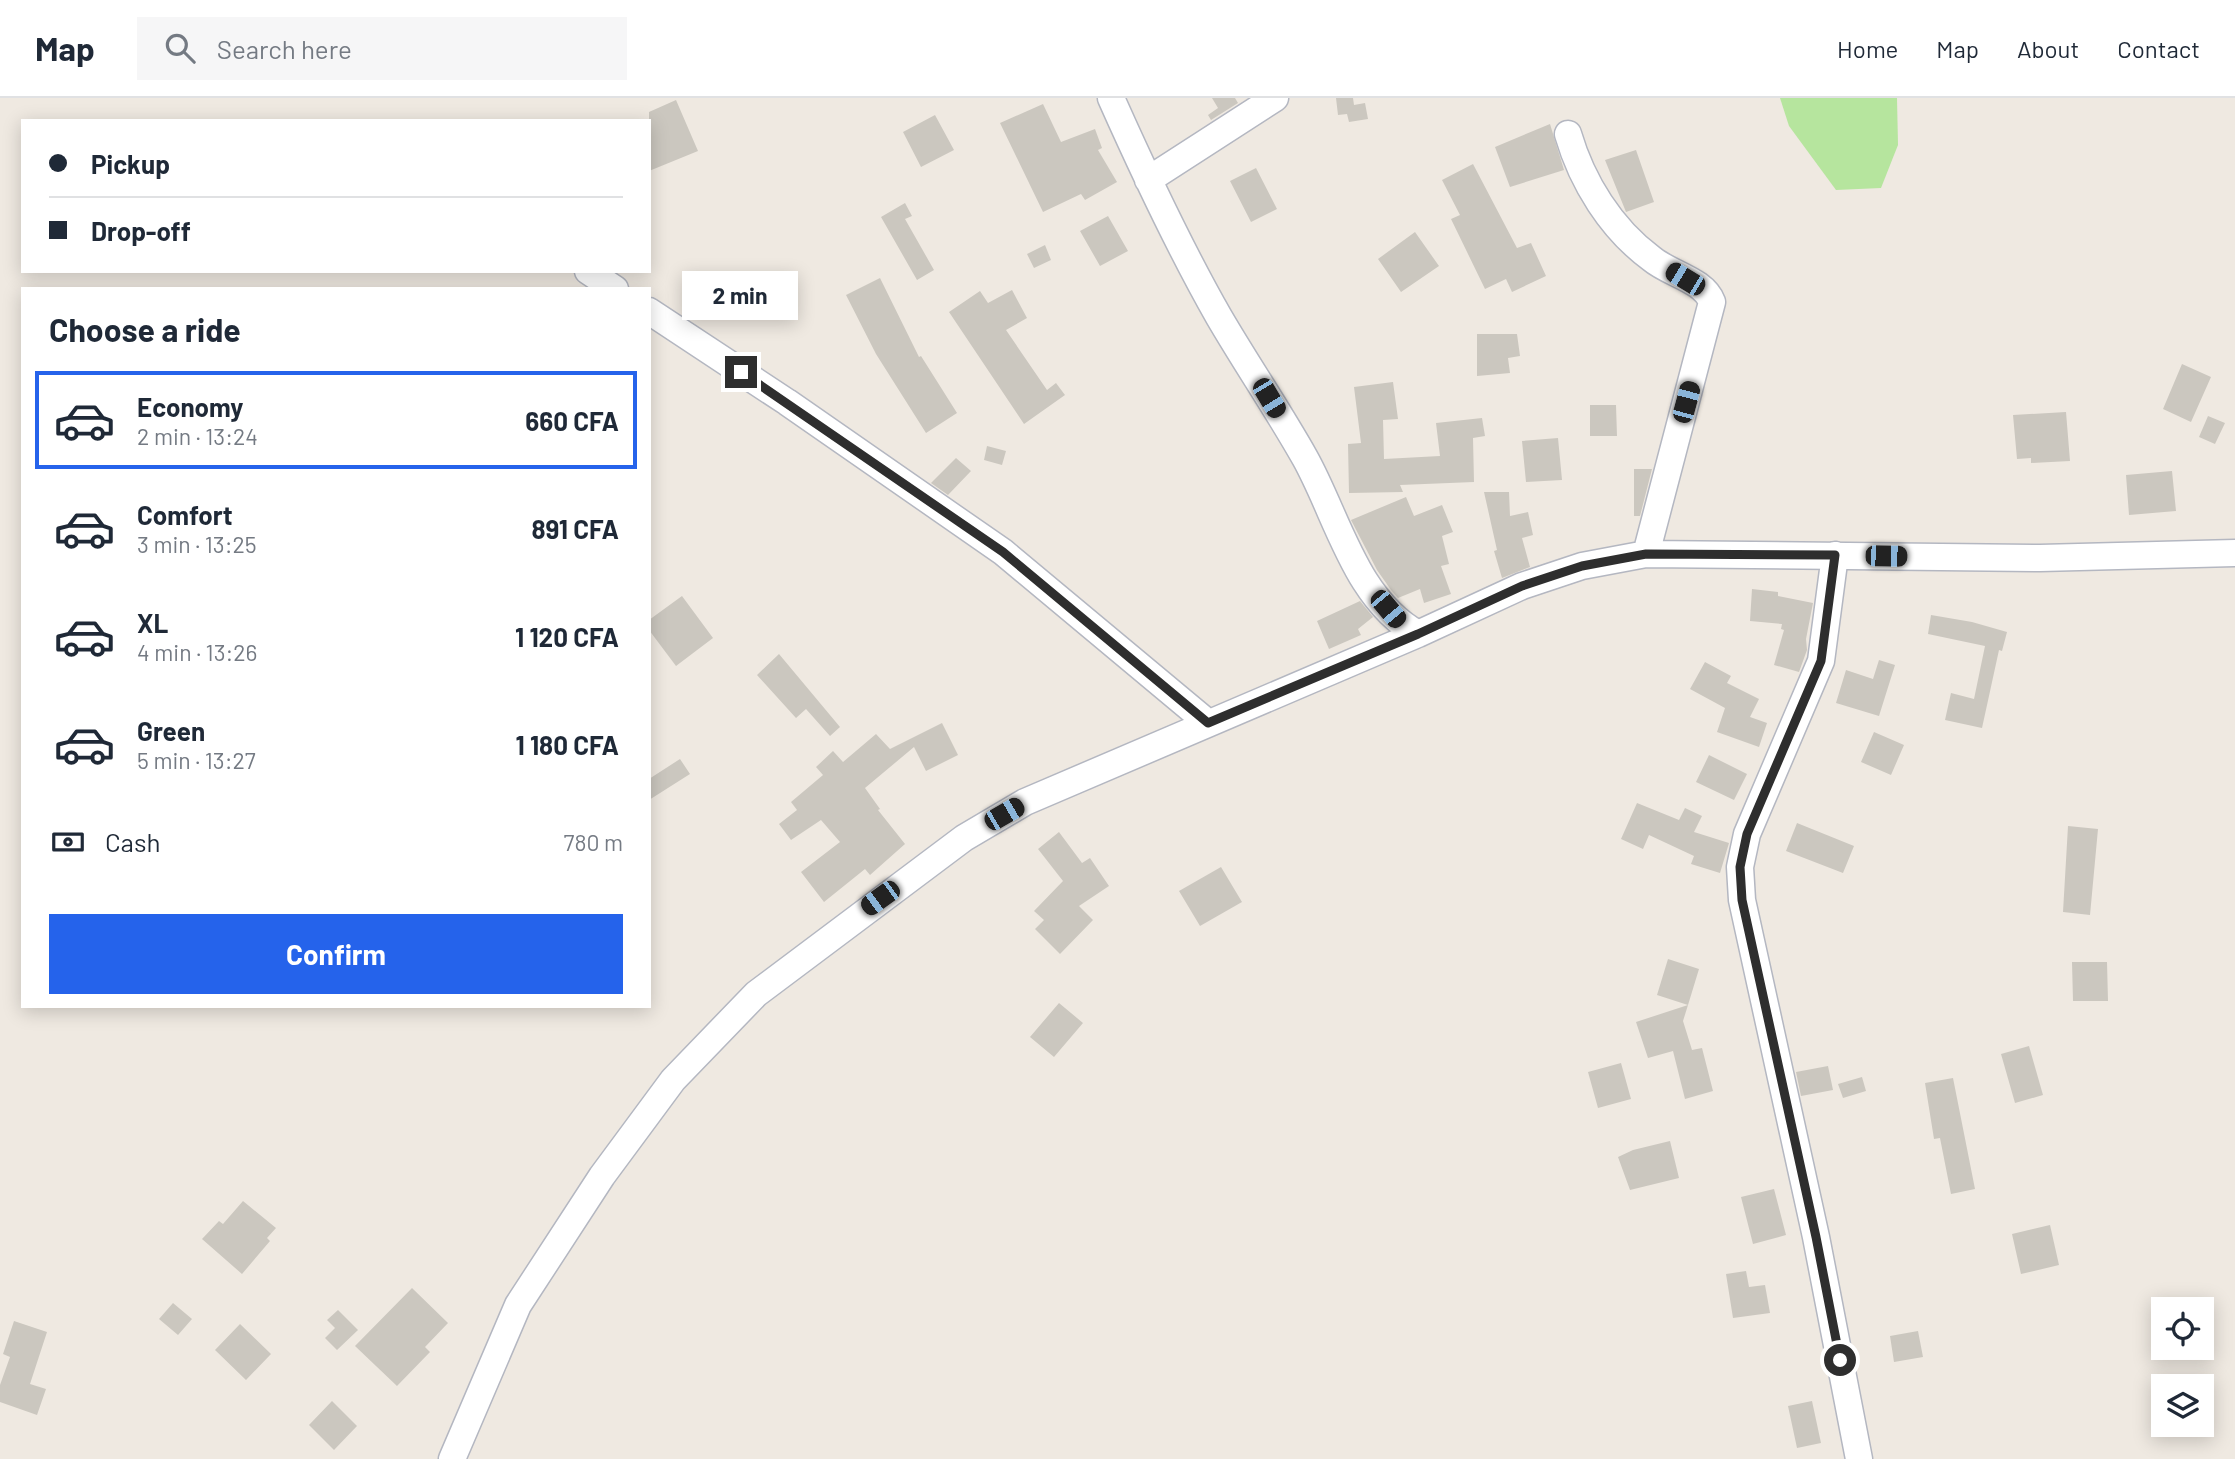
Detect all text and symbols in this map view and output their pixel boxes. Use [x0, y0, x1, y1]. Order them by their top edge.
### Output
search box [137, 17, 627, 80]
text: Map [35, 28, 95, 68]
icon: search [161, 29, 199, 67]
text: Search here [217, 33, 352, 64]
text: Home [1837, 34, 1898, 63]
text: Map [1936, 34, 1979, 63]
text: About [2017, 34, 2079, 63]
text: Contact [2117, 34, 2200, 63]
text: Pickup [91, 148, 170, 179]
text: Drop-off [91, 215, 191, 246]
car [1662, 259, 1709, 299]
callout: 2 min [683, 271, 799, 320]
text: 2 min [712, 281, 768, 309]
text: Choose a ride [49, 310, 241, 348]
route end [725, 356, 757, 388]
car [1250, 375, 1289, 421]
car [1671, 379, 1702, 425]
icon: car [53, 389, 116, 452]
text: Economy [137, 391, 243, 422]
text: 660 CFA [525, 405, 619, 436]
text: 2 min · 13:24 [137, 422, 258, 450]
icon: car [53, 497, 116, 560]
text: Comfort [137, 499, 233, 530]
text: 891 CFA [531, 513, 619, 544]
text: 3 min · 13:25 [137, 530, 257, 558]
car [1865, 545, 1908, 567]
car [1367, 586, 1410, 632]
icon: car [53, 605, 116, 668]
text: XL [137, 607, 168, 638]
text: 1 120 CFA [515, 621, 619, 652]
text: 4 min · 13:26 [137, 638, 257, 666]
icon: car [53, 713, 116, 776]
text: Green [137, 715, 205, 746]
text: 1 180 CFA [516, 729, 619, 760]
text: 5 min · 13:27 [137, 746, 256, 774]
car [981, 794, 1028, 834]
icon: cash [49, 823, 87, 861]
text: Cash [105, 826, 160, 857]
text: 780 m [564, 828, 623, 856]
car [857, 877, 904, 919]
button: Confirm [49, 914, 623, 994]
map controls [2151, 1297, 2214, 1437]
button: locate [2151, 1297, 2214, 1360]
route start [1824, 1344, 1856, 1376]
button: layers [2151, 1374, 2214, 1437]

